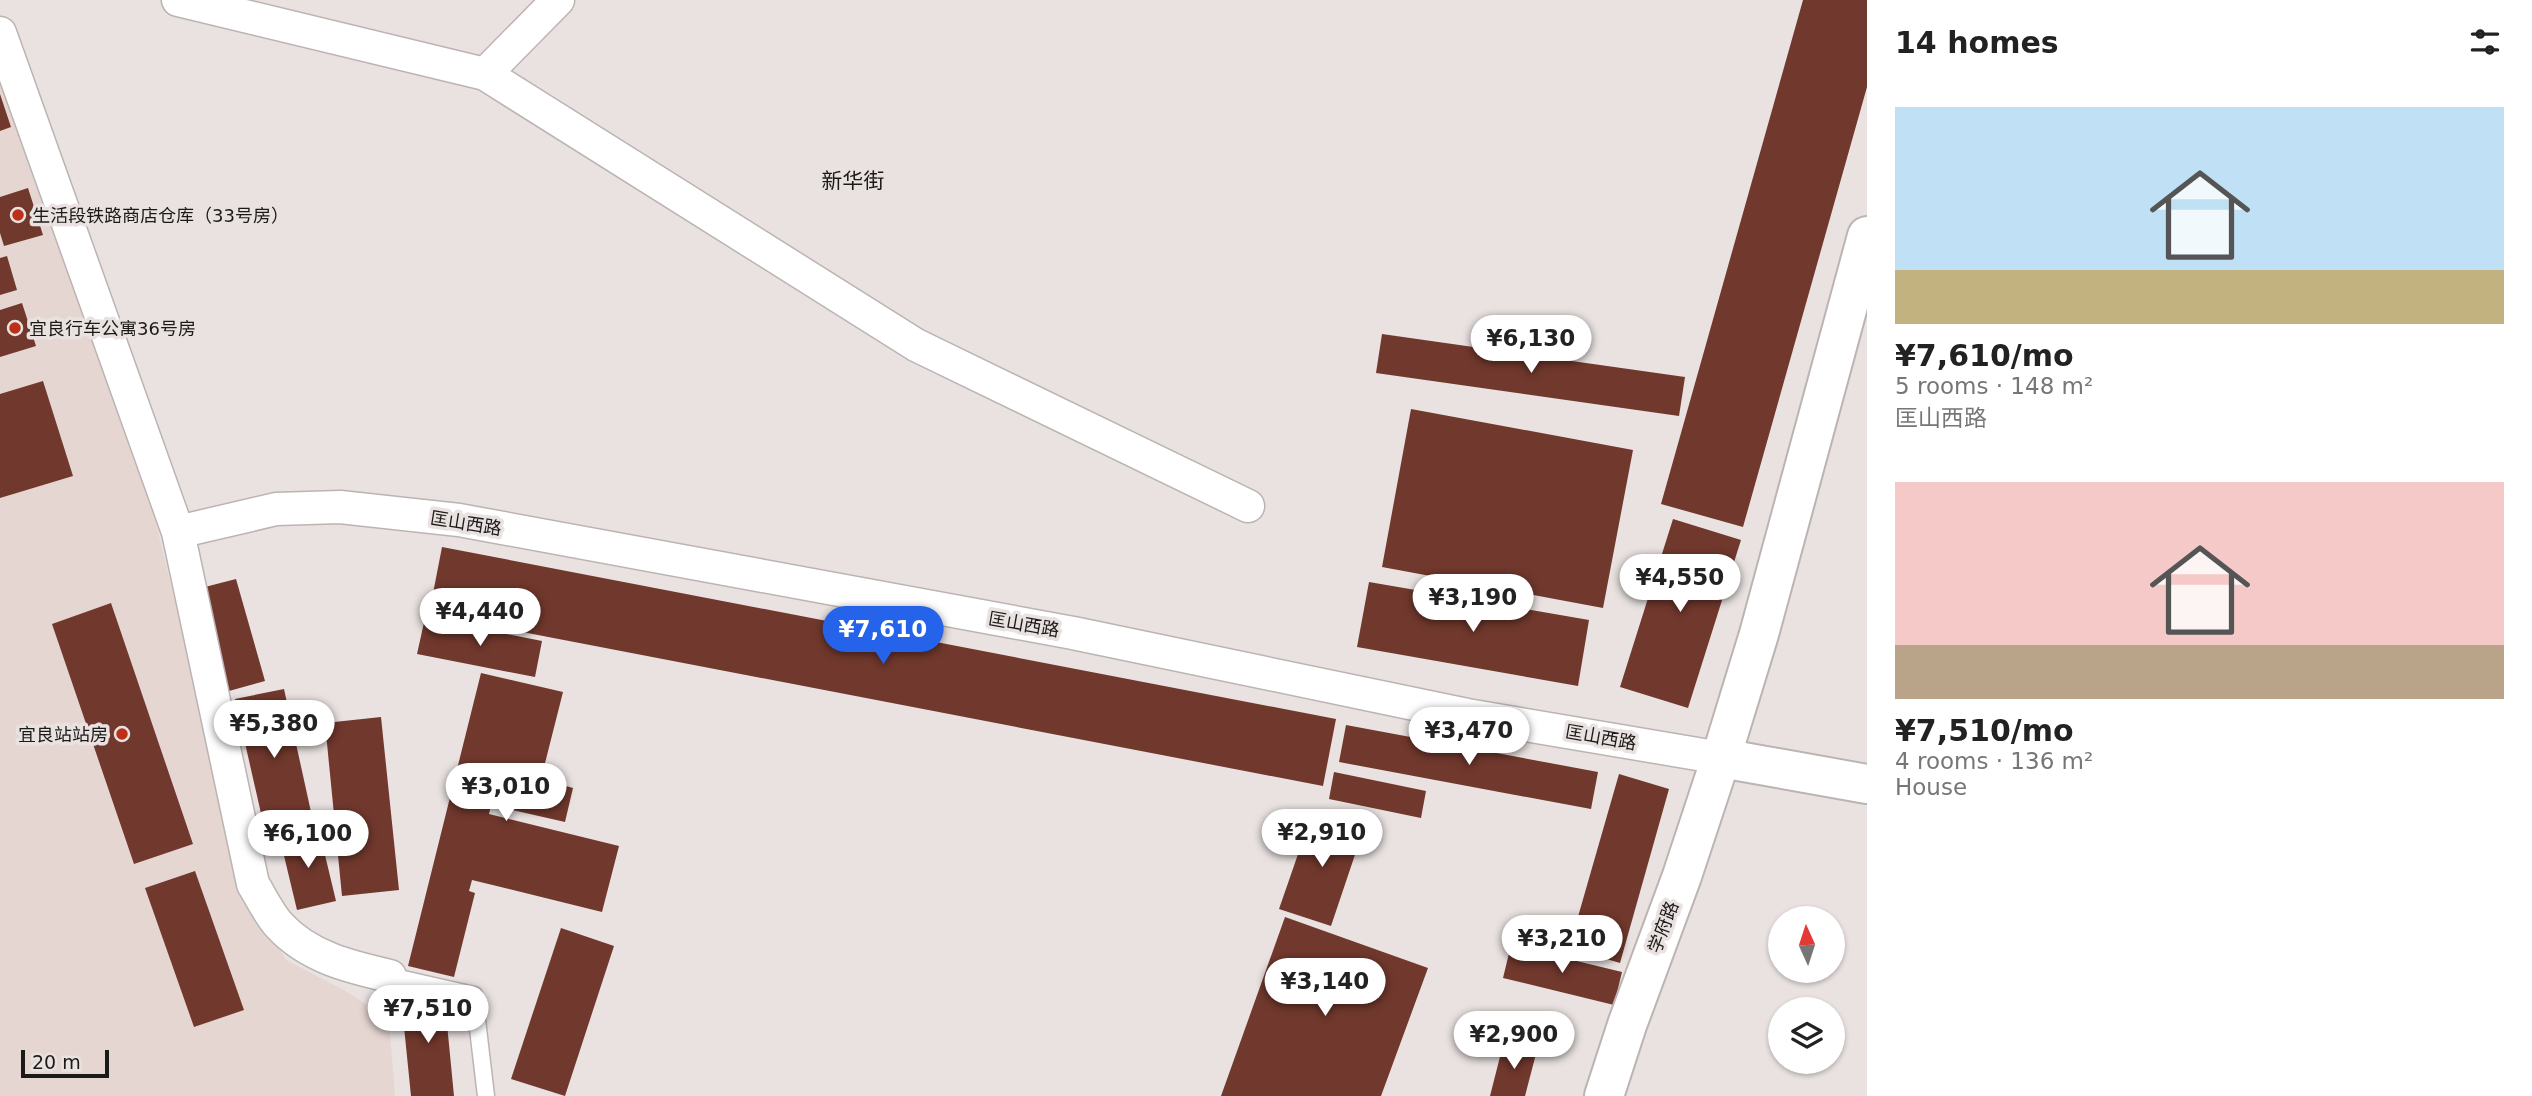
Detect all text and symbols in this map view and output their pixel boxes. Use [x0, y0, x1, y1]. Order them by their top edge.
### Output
icon: filters [2466, 23, 2504, 61]
text: 14 homes [1895, 25, 2059, 60]
icon: home [2137, 152, 2263, 278]
district label: 新华街 [822, 169, 885, 193]
place label: 生活段铁路商店仓库（33号房） [32, 205, 289, 226]
marker: 生活段铁路商店仓库（33号房） [10, 207, 26, 223]
pin: ¥6,130 [1474, 316, 1588, 375]
place label: 宜良行车公寓36号房 [29, 318, 196, 339]
marker: 宜良行车公寓36号房 [7, 320, 23, 336]
text: ¥6,130 [1487, 325, 1575, 351]
text: ¥7,610/mo [1895, 338, 2074, 373]
text: 5 rooms · 148 m² [1895, 373, 2093, 399]
text: 匡山西路 [1895, 405, 1987, 431]
street label: 匡山西路 [429, 507, 503, 539]
icon: home [2137, 527, 2263, 653]
pin: ¥4,550 [1623, 554, 1737, 614]
text: ¥4,550 [1636, 564, 1724, 590]
pin: ¥3,190 [1416, 574, 1530, 634]
text: ¥3,190 [1429, 584, 1517, 610]
pin: ¥4,440 [423, 588, 537, 648]
text: ¥4,440 [436, 598, 524, 624]
pin: ¥7,610 [826, 606, 940, 666]
street label: 匡山西路 [987, 607, 1061, 641]
text: ¥7,610 [839, 616, 927, 642]
pin: ¥5,380 [217, 700, 331, 760]
pin: ¥3,470 [1412, 708, 1526, 767]
text: ¥5,380 [230, 710, 318, 736]
text: ¥7,510/mo [1895, 713, 2074, 748]
text: ¥3,470 [1425, 717, 1513, 743]
street label: 匡山西路 [1564, 720, 1638, 754]
place label: 宜良站站房 [18, 724, 108, 745]
marker: 宜良站站房 [114, 726, 130, 742]
text: 4 rooms · 136 m² [1895, 748, 2093, 774]
pin: ¥3,010 [449, 764, 563, 823]
text: ¥3,010 [462, 773, 550, 799]
text: House [1895, 774, 1967, 800]
pin: ¥6,100 [251, 810, 365, 870]
pin: ¥2,910 [1265, 810, 1379, 869]
text: ¥2,910 [1278, 819, 1366, 845]
text: ¥6,100 [264, 820, 352, 846]
street label: 学府路 [1644, 898, 1682, 956]
north arrow [1768, 906, 1844, 984]
map controls [1768, 906, 1845, 1074]
pin: ¥3,210 [1505, 916, 1619, 975]
text: ¥3,210 [1518, 925, 1606, 951]
pin: ¥3,140 [1268, 958, 1382, 1018]
text: ¥3,140 [1281, 968, 1369, 994]
pin: ¥7,510 [371, 986, 485, 1045]
text: ¥7,510 [384, 995, 472, 1021]
button: layers [1768, 997, 1845, 1074]
pin: ¥2,900 [1457, 1012, 1571, 1071]
text: ¥2,900 [1470, 1021, 1558, 1047]
scale bar [21, 1047, 108, 1079]
text: 20 m [32, 1051, 81, 1073]

